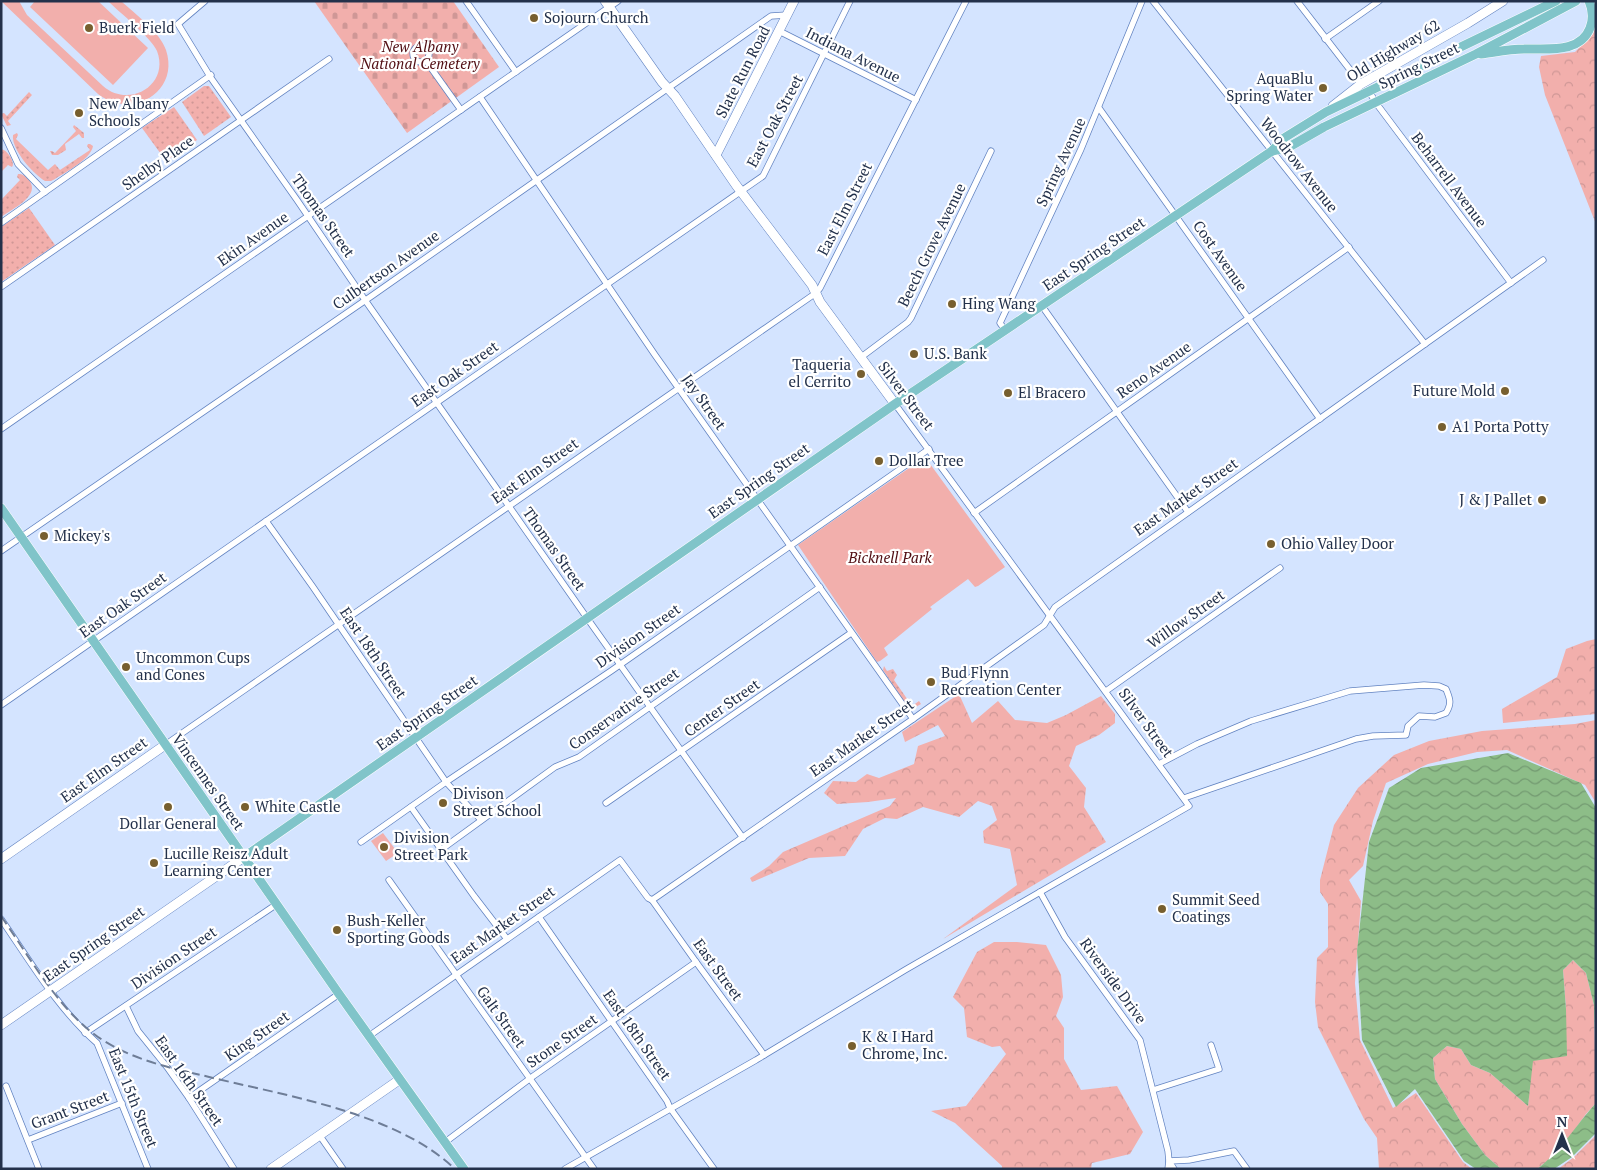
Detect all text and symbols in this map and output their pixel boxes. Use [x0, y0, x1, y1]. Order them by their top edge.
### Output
place label: Sojourn Church [544, 7, 649, 27]
marker: Sojourn Church [528, 12, 540, 24]
street label: Old Highway 62 [1342, 14, 1443, 86]
place label: Buerk Field [99, 17, 175, 37]
marker: Buerk Field [83, 22, 95, 34]
street label: Slate Run Road [710, 22, 774, 121]
street label: Indiana Avenue [803, 22, 904, 87]
park label: New Albany National Cemetery [359, 36, 481, 73]
street label: Spring Street [1375, 37, 1463, 93]
place label: AquaBlu Spring Water [1226, 68, 1313, 105]
street label: East Oak Street [741, 70, 807, 170]
marker: AquaBlu Spring Water [1317, 82, 1329, 94]
place label: New Albany Schools [89, 93, 169, 130]
marker: New Albany Schools [73, 107, 85, 119]
street label: Woodrow Avenue [1256, 113, 1343, 216]
street label: Spring Avenue [1031, 114, 1089, 209]
street label: Beharrell Avenue [1408, 128, 1492, 231]
street label: Shelby Place [118, 130, 197, 194]
street label: East Elm Street [812, 158, 876, 258]
street label: Thomas Street [288, 170, 360, 261]
street label: Beech Grove Avenue [892, 179, 970, 310]
street label: Ekin Avenue [213, 206, 292, 270]
street label: East Spring Street [1038, 211, 1149, 295]
street label: Cost Avenue [1189, 216, 1253, 295]
street label: Culbertson Avenue [328, 225, 443, 314]
place label: Hing Wang [962, 293, 1036, 313]
marker: Hing Wang [946, 298, 958, 310]
street label: East Oak Street [407, 335, 502, 411]
street label: Reno Avenue [1112, 336, 1195, 402]
place label: U.S. Bank [924, 343, 987, 363]
marker: U.S. Bank [908, 348, 920, 360]
place label: Taqueria el Cerrito [789, 354, 851, 391]
street label: Silver Street [874, 357, 940, 434]
marker: Taqueria el Cerrito [855, 368, 867, 380]
street label: Jay Street [678, 370, 732, 434]
place label: Future Mold [1413, 380, 1495, 400]
place label: El Bracero [1018, 382, 1086, 402]
marker: Future Mold [1499, 385, 1511, 397]
marker: El Bracero [1002, 387, 1014, 399]
place label: A1 Porta Potty [1452, 416, 1549, 436]
marker: A1 Porta Potty [1436, 421, 1448, 433]
street label: East Elm Street [487, 433, 582, 508]
street label: East Spring Street [704, 438, 813, 523]
place label: Dollar Tree [889, 450, 964, 470]
street label: East Market Street [1129, 453, 1242, 540]
marker: Dollar Tree [873, 455, 885, 467]
place label: J & J Pallet [1459, 489, 1532, 509]
marker: J & J Pallet [1536, 494, 1548, 506]
street label: Thomas Street [519, 503, 591, 594]
place label: Mickey's [54, 525, 110, 545]
marker: Mickey's [38, 530, 50, 542]
place label: Ohio Valley Door [1281, 533, 1394, 553]
marker: Ohio Valley Door [1265, 538, 1277, 550]
park label: Bicknell Park [847, 547, 933, 567]
street label: East Oak Street [75, 566, 170, 642]
street label: Willow Street [1143, 584, 1228, 652]
street label: Division Street [591, 598, 684, 672]
street label: East 18th Street [336, 603, 412, 702]
place label: Uncommon Cups and Cones [136, 647, 250, 684]
marker: Uncommon Cups and Cones [120, 661, 132, 673]
street label: Conservative Street [564, 662, 683, 754]
place label: Bud Flynn Recreation Center [941, 662, 1061, 699]
street label: East Spring Street [372, 670, 481, 755]
street label: Center Street [680, 673, 764, 741]
marker: Bud Flynn Recreation Center [925, 676, 937, 688]
street label: Silver Street [1115, 684, 1179, 762]
street label: East Market Street [805, 694, 918, 781]
street label: Vincennes Street [168, 729, 250, 834]
street label: East Elm Street [56, 732, 151, 807]
place label: Divison Street School [453, 783, 542, 820]
place label: White Castle [255, 796, 340, 816]
marker: Divison Street School [437, 797, 449, 809]
marker: Dollar General [162, 801, 174, 813]
marker: White Castle [239, 801, 251, 813]
place label: Dollar General [119, 813, 217, 833]
place label: Division Street Park [394, 827, 468, 864]
marker: Division Street Park [378, 841, 390, 853]
place label: Lucille Reisz Adult Learning Center [164, 843, 289, 880]
marker: Lucille Reisz Adult Learning Center [148, 857, 160, 869]
street label: East Market Street [446, 881, 559, 968]
place label: Summit Seed Coatings [1172, 889, 1260, 926]
street label: East Spring Street [39, 901, 148, 986]
marker: Summit Seed Coatings [1156, 903, 1168, 915]
place label: Bush-Keller Sporting Goods [347, 910, 450, 947]
street label: Division Street [127, 921, 220, 993]
marker: Bush-Keller Sporting Goods [331, 924, 343, 936]
street label: East Street [690, 934, 748, 1005]
street label: Riverside Drive [1076, 934, 1152, 1027]
street label: Galt Street [473, 982, 531, 1052]
street label: East 18th Street [599, 985, 677, 1084]
street label: King Street [220, 1005, 293, 1065]
street label: Stone Street [522, 1008, 601, 1072]
place label: K & I Hard Chrome, Inc. [862, 1026, 948, 1063]
street label: East 16th Street [151, 1031, 229, 1130]
marker: K & I Hard Chrome, Inc. [846, 1040, 858, 1052]
street label: East 15th Street [105, 1045, 163, 1151]
street label: Grant Street [28, 1085, 112, 1133]
north arrow [1537, 1110, 1587, 1160]
text: N [1557, 1112, 1568, 1131]

